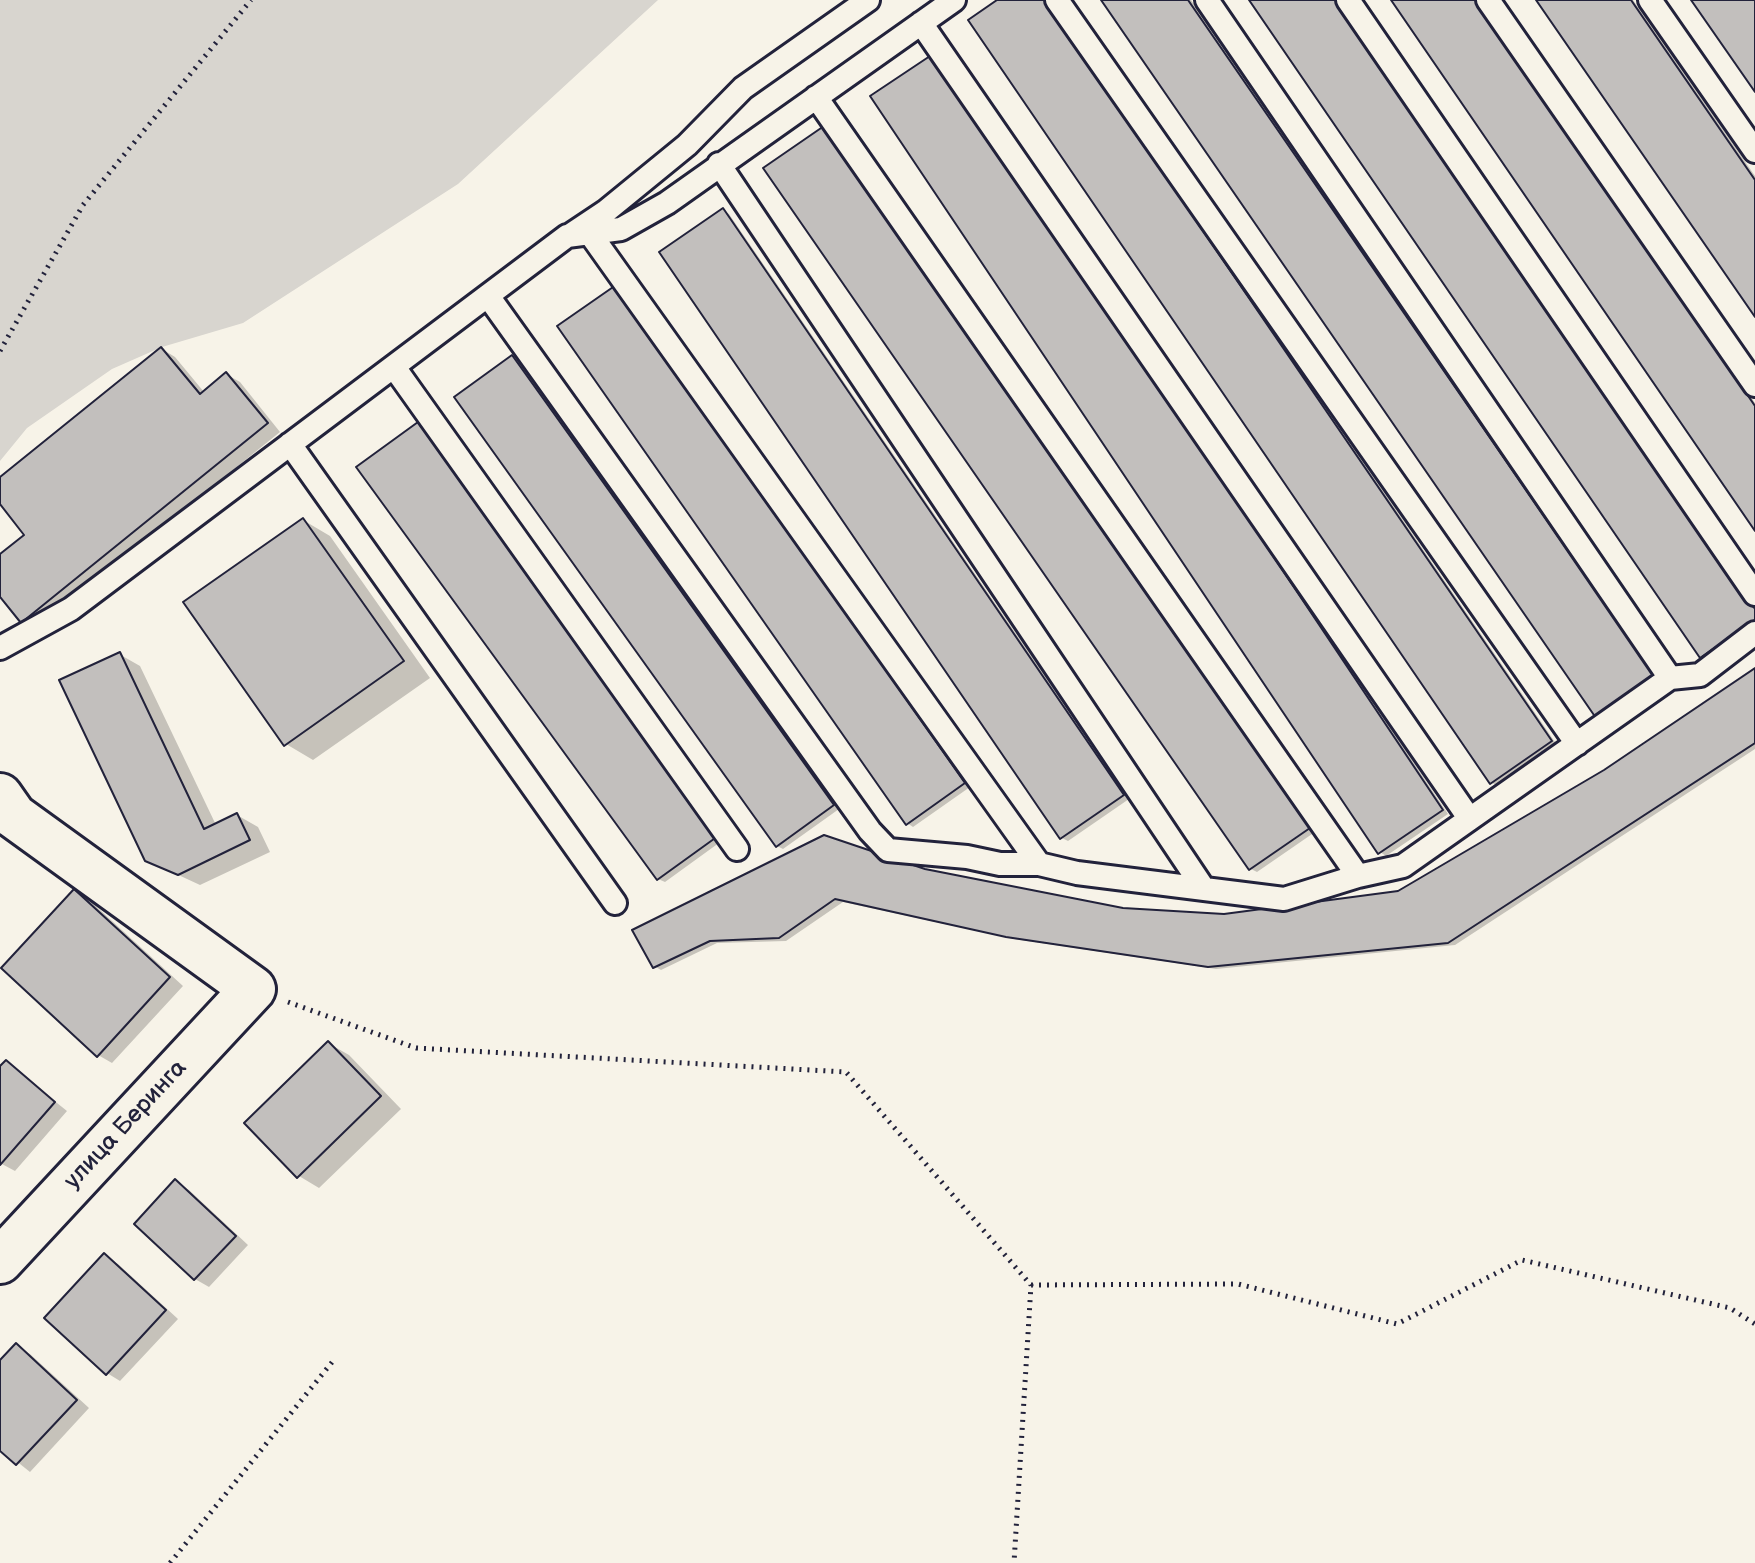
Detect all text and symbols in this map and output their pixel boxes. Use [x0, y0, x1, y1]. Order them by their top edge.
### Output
street label: улица Беринга [59, 1054, 193, 1196]

